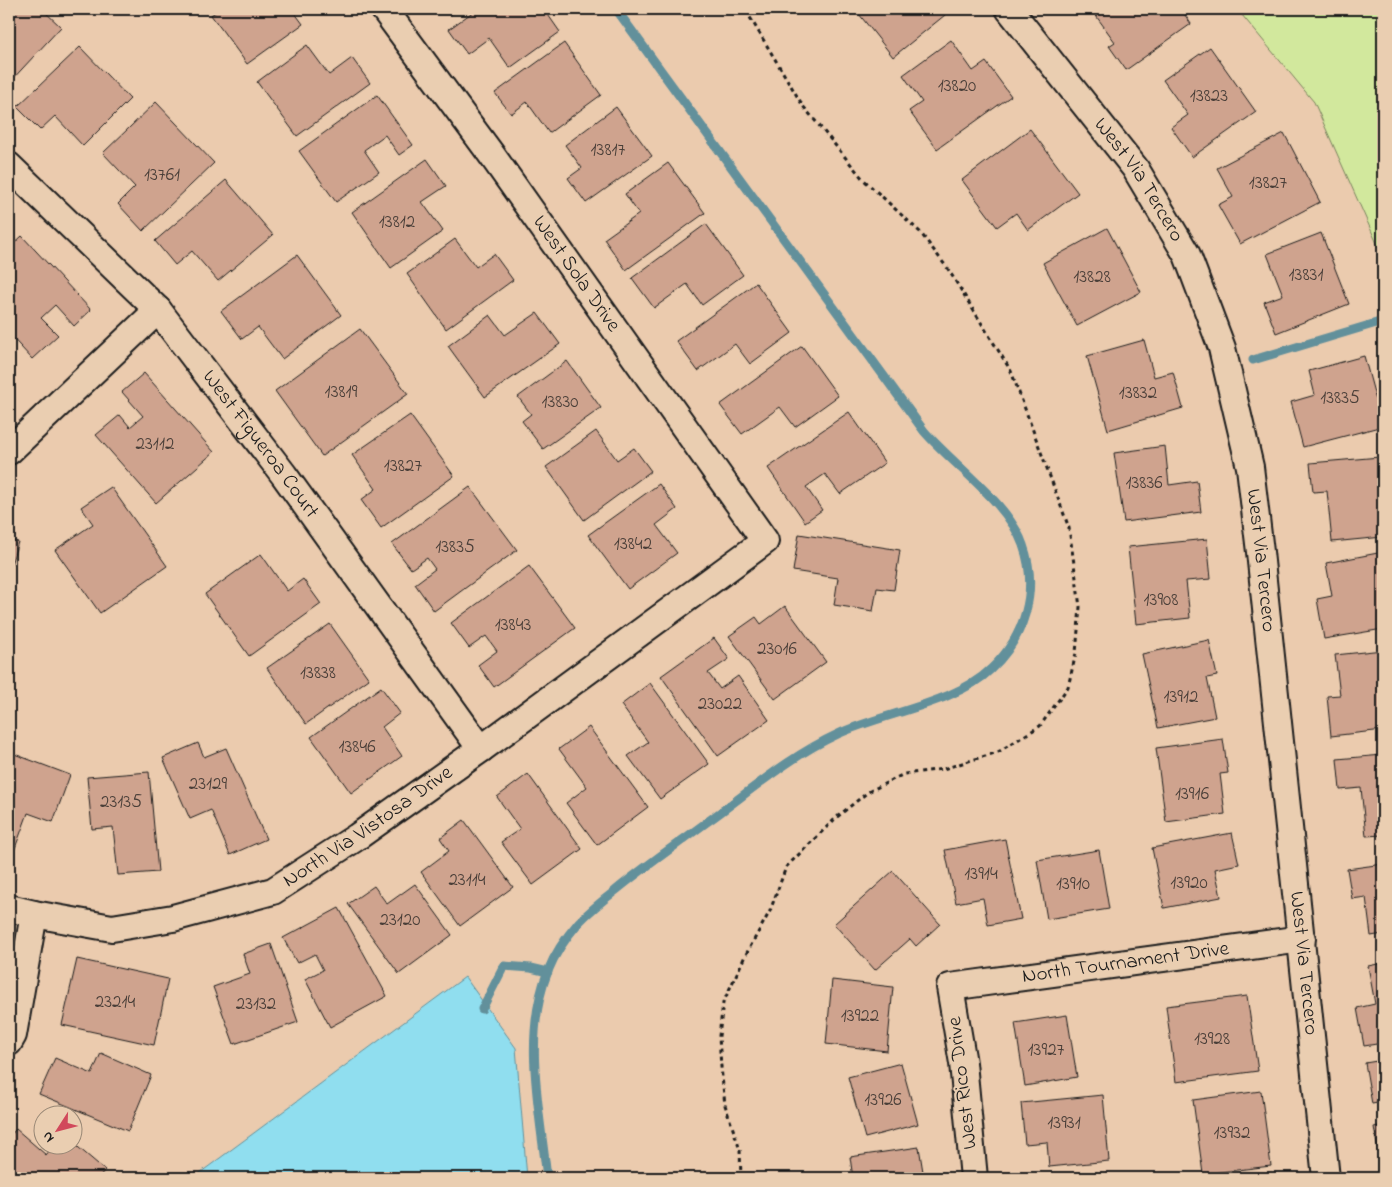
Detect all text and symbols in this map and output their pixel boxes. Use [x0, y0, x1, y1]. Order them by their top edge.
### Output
house number: 13820 [938, 73, 976, 100]
house number: 13823 [1190, 83, 1228, 110]
street label: West Via Tercero [1086, 112, 1191, 248]
house number: 13817 [591, 137, 626, 164]
house number: 13761 [144, 162, 180, 189]
house number: 13827 [1249, 170, 1287, 197]
house number: 13812 [379, 209, 415, 236]
street label: West Sola Drive [525, 210, 628, 339]
house number: 13831 [1289, 262, 1323, 289]
house number: 13828 [1073, 264, 1111, 291]
street label: West Figueroa Court [194, 364, 326, 525]
house number: 13819 [325, 379, 358, 406]
house number: 13832 [1119, 380, 1157, 407]
house number: 13835 [1320, 385, 1360, 412]
house number: 13830 [541, 389, 579, 416]
house number: 23112 [136, 431, 174, 458]
house number: 13827 [384, 453, 422, 480]
house number: 13836 [1125, 470, 1163, 497]
street label: West Via Tercero [1238, 487, 1283, 634]
house number: 13842 [614, 531, 652, 558]
house number: 13835 [435, 534, 475, 561]
house number: 13908 [1144, 587, 1178, 614]
house number: 13843 [495, 612, 531, 639]
house number: 23016 [757, 636, 797, 663]
house number: 13838 [300, 660, 336, 687]
house number: 13912 [1163, 684, 1199, 711]
house number: 23022 [698, 691, 742, 718]
house number: 13846 [338, 734, 376, 761]
street label: North Via Vistosa Drive [277, 758, 460, 896]
house number: 23129 [189, 771, 228, 798]
house number: 13916 [1175, 781, 1209, 808]
house number: 23135 [100, 789, 142, 816]
house number: 13914 [964, 861, 998, 888]
house number: 23114 [448, 867, 486, 894]
house number: 13920 [1170, 870, 1208, 897]
house number: 13910 [1056, 871, 1090, 898]
street label: West Via Tercero [1281, 890, 1326, 1037]
house number: 23120 [380, 907, 420, 934]
street label: North Tournament Drive [1020, 934, 1232, 992]
house number: 23214 [95, 989, 135, 1016]
house number: 23132 [236, 991, 276, 1018]
house number: 13922 [841, 1003, 879, 1030]
street label: West Rico Drive [940, 1014, 986, 1151]
house number: 13928 [1194, 1026, 1230, 1053]
house number: 13927 [1028, 1037, 1065, 1064]
house number: 13926 [864, 1087, 902, 1114]
north arrow [32, 1104, 82, 1154]
house number: 13931 [1047, 1110, 1081, 1137]
house number: 13932 [1214, 1120, 1250, 1147]
text: N [37, 1127, 60, 1147]

